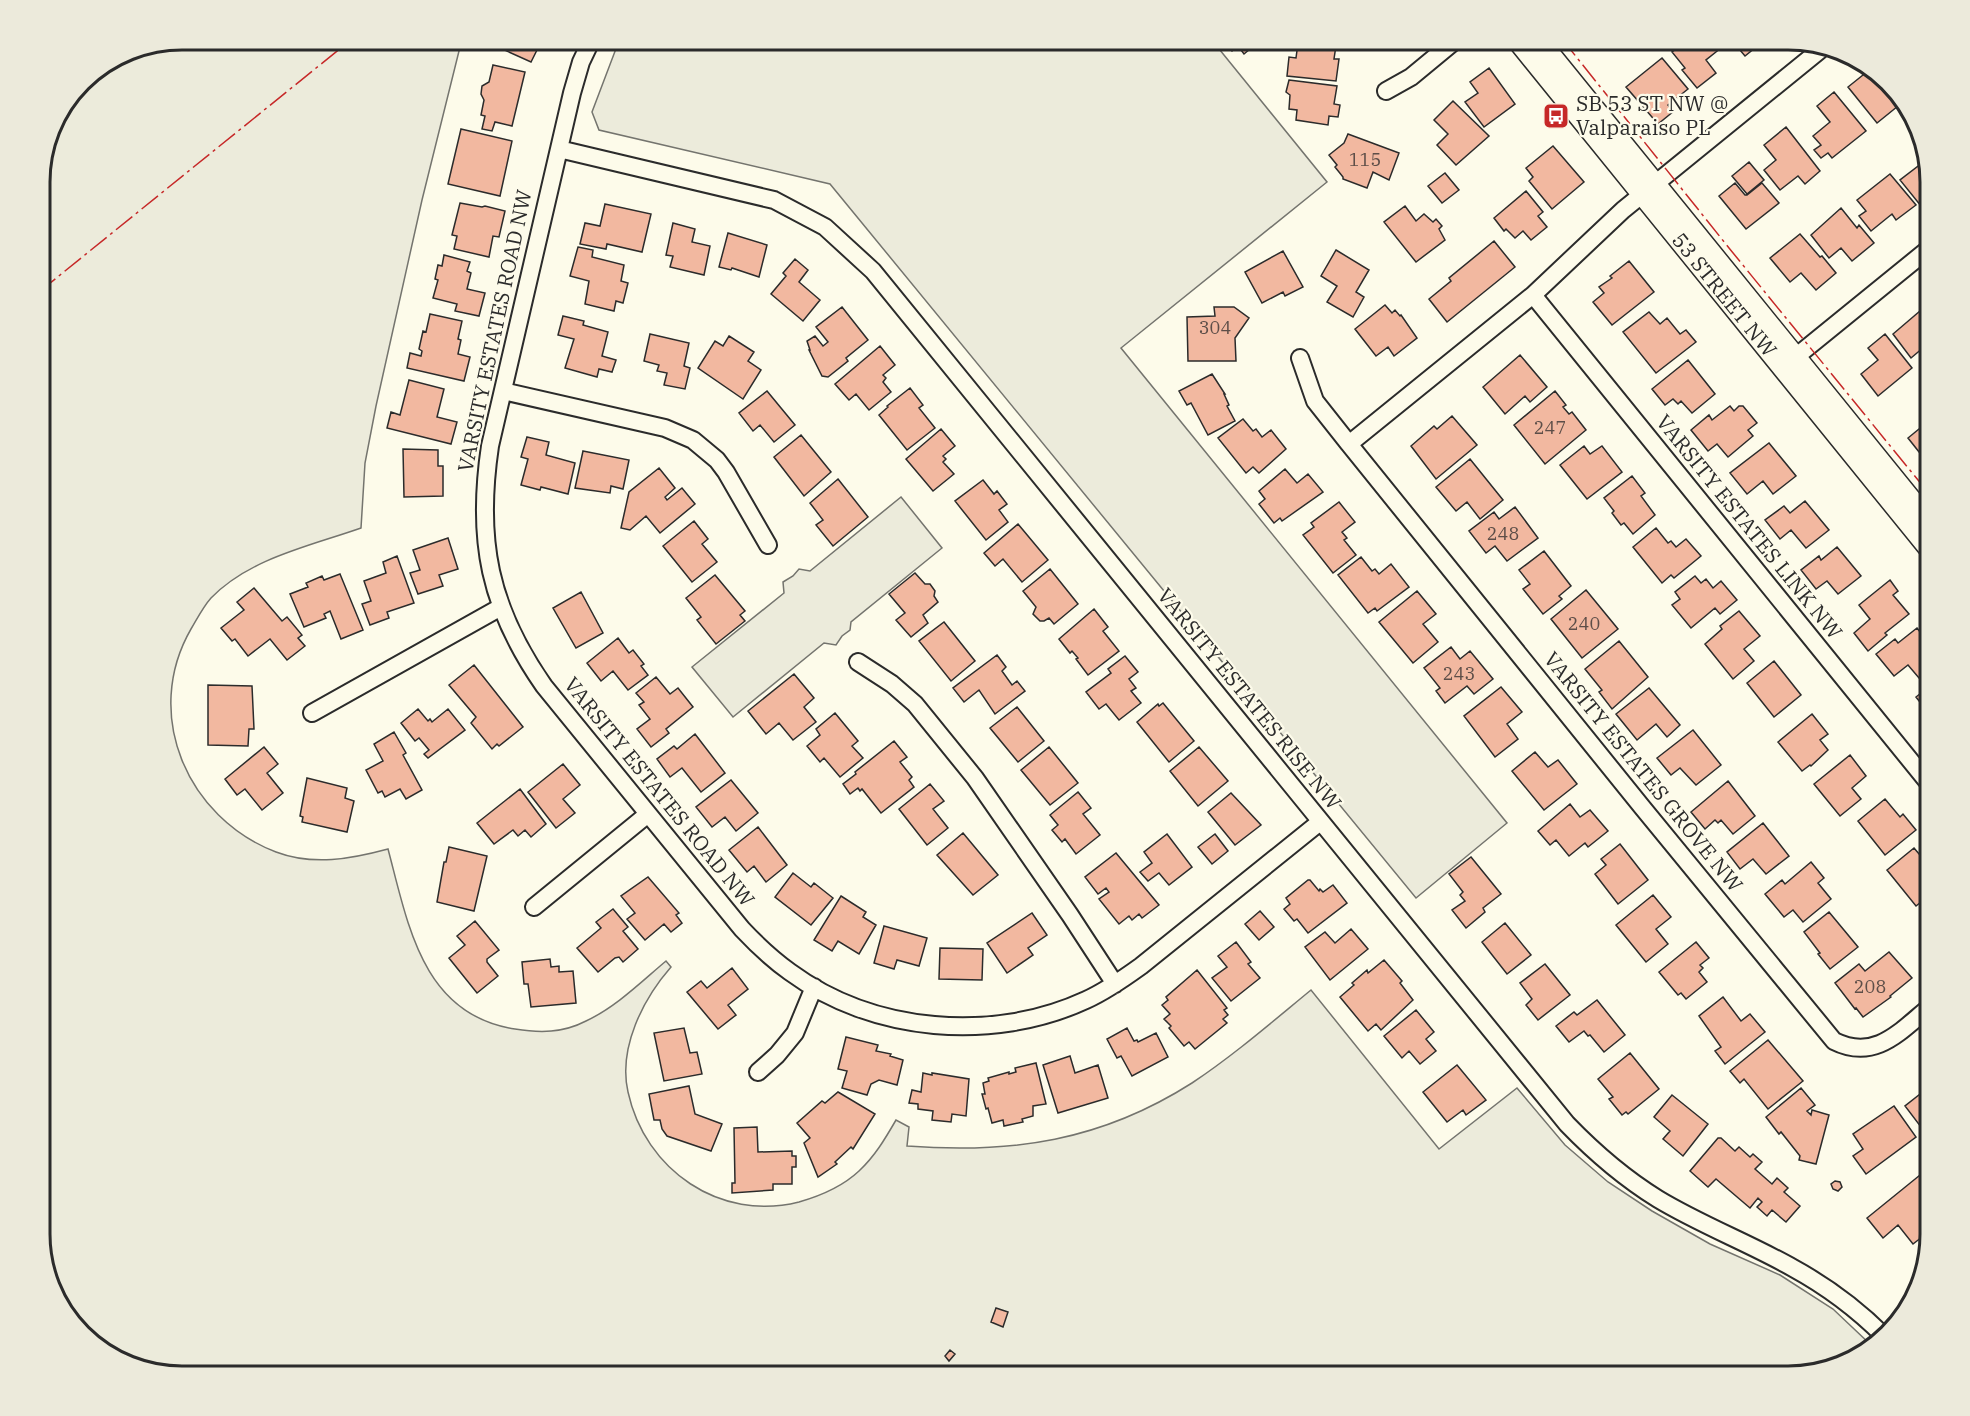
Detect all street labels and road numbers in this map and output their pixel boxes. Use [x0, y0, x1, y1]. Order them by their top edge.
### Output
street label: VARSITY ESTATES ROAD NW [450, 187, 538, 475]
street label: 53 STREET NW [1666, 226, 1784, 362]
street label: VARSITY ESTATES LINK NW [1650, 408, 1849, 645]
street label: VARSITY ESTATES RISE NW [1152, 582, 1348, 815]
street label: VARSITY ESTATES GROVE NW [1538, 645, 1750, 897]
street label: VARSITY ESTATES ROAD NW [558, 671, 761, 912]

